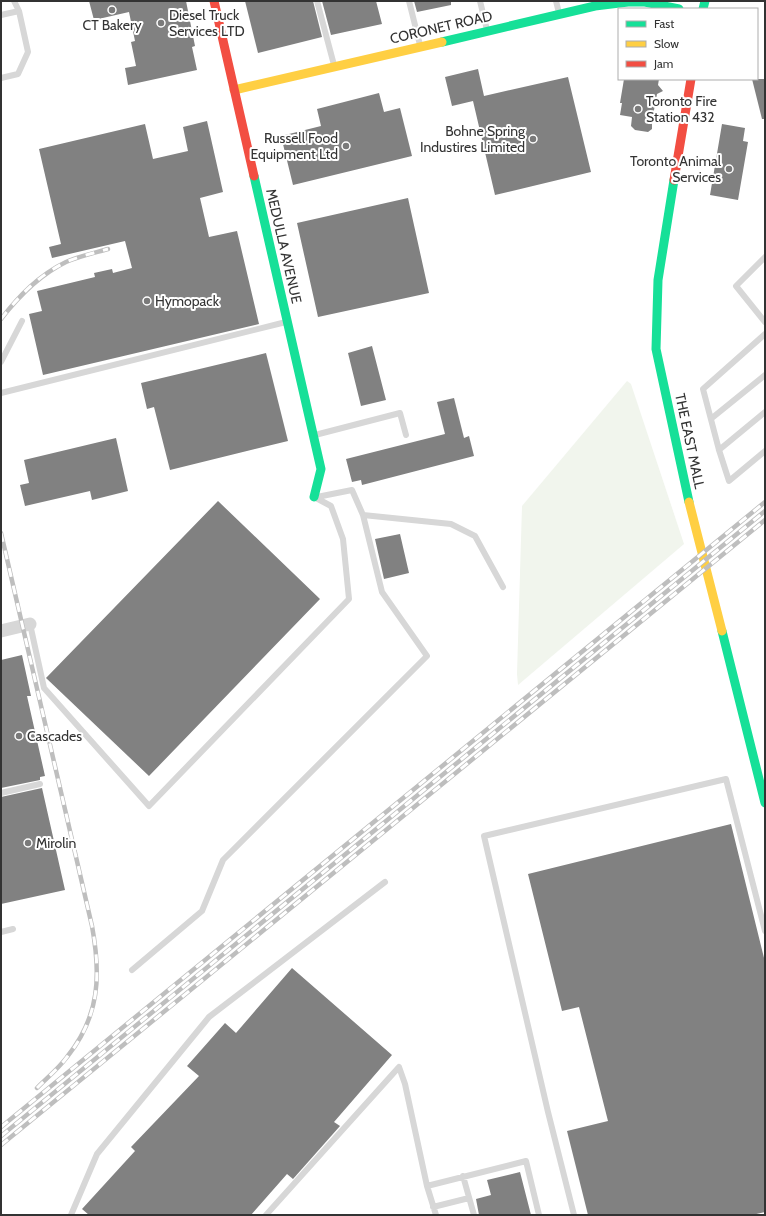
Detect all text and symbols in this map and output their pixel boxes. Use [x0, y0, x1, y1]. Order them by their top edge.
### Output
marker: CT Bakery [107, 5, 117, 15]
place label: Diesel Truck Services LTD [169, 6, 245, 40]
street label: CORONET ROAD [388, 6, 494, 48]
legend [618, 8, 758, 80]
place label: CT Bakery [83, 16, 141, 34]
text: Fast [654, 16, 674, 31]
marker: Diesel Truck Services LTD [156, 18, 166, 28]
text: Slow [654, 36, 679, 51]
text: Jam [653, 56, 673, 71]
place label: Toronto Fire Station 432 [646, 92, 717, 126]
marker: Toronto Fire Station 432 [633, 104, 643, 114]
place label: Bohne Spring Industires Limited [420, 122, 526, 156]
place label: Russell Food Equipment Ltd [250, 129, 338, 163]
marker: Bohne Spring Industires Limited [528, 134, 538, 144]
marker: Russell Food Equipment Ltd [341, 141, 351, 151]
place label: Toronto Animal Services [630, 152, 722, 186]
marker: Toronto Animal Services [724, 164, 734, 174]
street label: MEDULLA AVENUE [262, 187, 306, 305]
place label: Hymopack [155, 292, 220, 310]
marker: Hymopack [142, 296, 152, 306]
street label: THE EAST MALL [671, 391, 709, 491]
place label: Cascades [27, 727, 82, 745]
marker: Cascades [14, 731, 24, 741]
place label: Mirolin [36, 834, 76, 852]
marker: Mirolin [23, 838, 33, 848]

